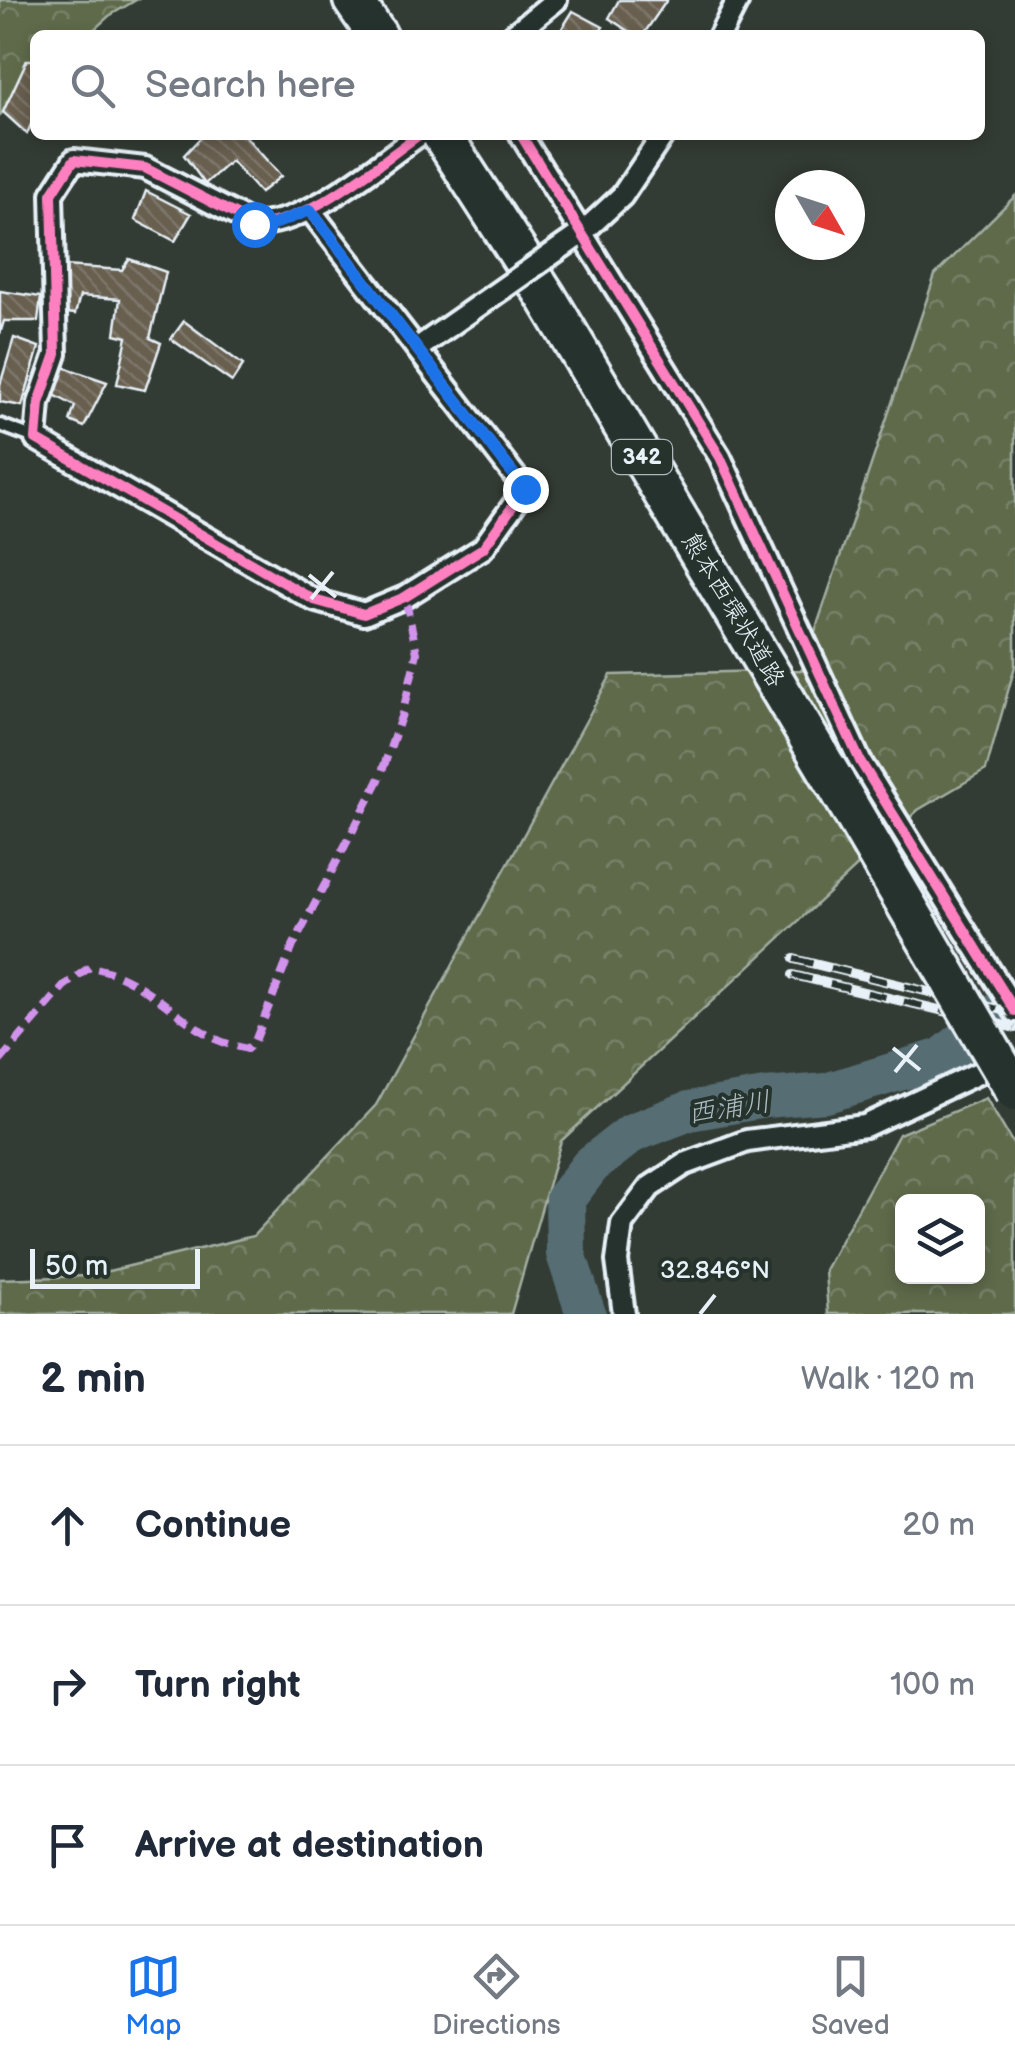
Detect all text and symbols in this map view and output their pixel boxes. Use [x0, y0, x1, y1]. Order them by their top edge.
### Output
search box [30, 30, 985, 140]
icon: search [65, 58, 120, 113]
text: Search here [145, 63, 356, 108]
north arrow [775, 170, 865, 260]
route start [232, 202, 278, 248]
road number: 342 [612, 440, 672, 474]
route end [503, 467, 549, 513]
street label: 熊本西環状道路 [675, 527, 791, 693]
water label: 西浦川 [685, 1085, 773, 1131]
map controls [895, 1194, 985, 1284]
button: layers [895, 1194, 985, 1284]
scale bar [30, 1244, 200, 1288]
text: 50 m [45, 1250, 108, 1283]
text: 32.846°N [660, 1255, 770, 1286]
text: 2 min [40, 1354, 146, 1405]
text: Walk · 120 m [801, 1360, 975, 1399]
icon: ahead [40, 1498, 95, 1553]
text: Continue [135, 1503, 291, 1548]
text: 20 m [902, 1506, 975, 1545]
icon: right [40, 1658, 95, 1713]
text: Turn right [135, 1663, 300, 1708]
text: 100 m [890, 1666, 975, 1705]
icon: arrive [40, 1818, 95, 1873]
text: Arrive at destination [135, 1823, 484, 1868]
tab: Map [125, 1949, 182, 2042]
tab: Directions [432, 1949, 561, 2042]
tab: Saved [811, 1949, 890, 2042]

